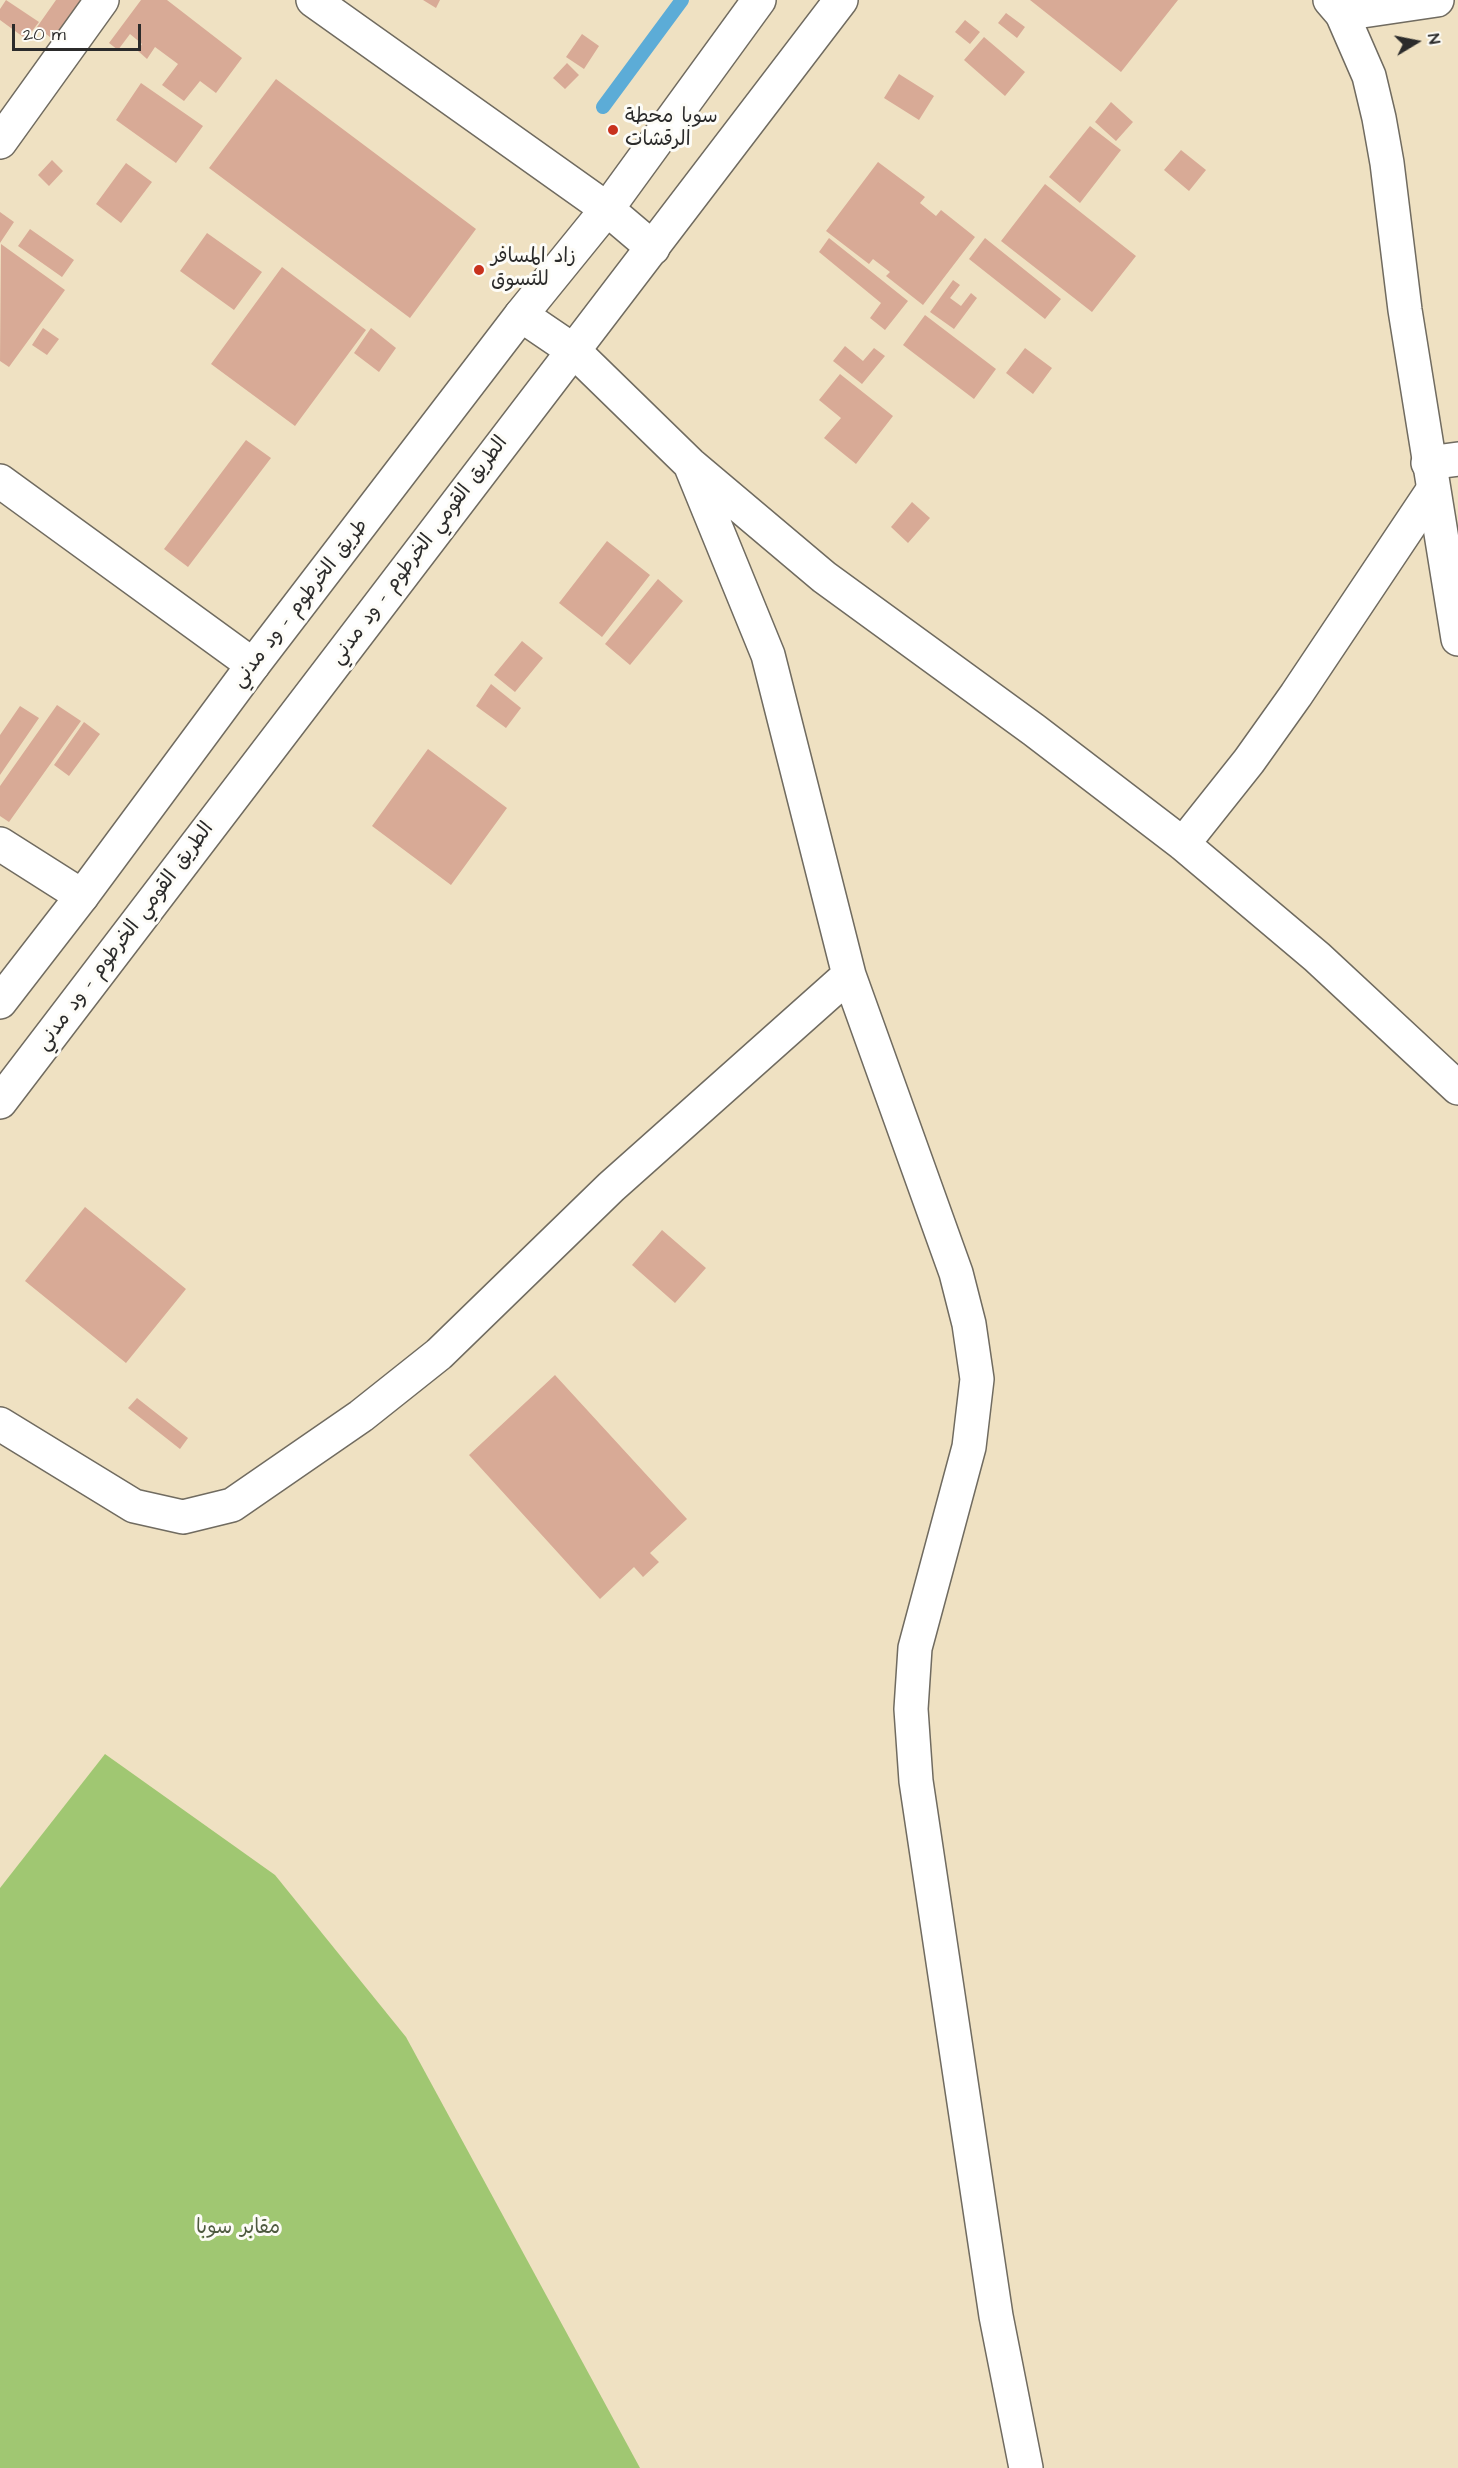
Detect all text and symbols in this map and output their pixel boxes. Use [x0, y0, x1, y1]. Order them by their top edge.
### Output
scale bar [15, 12, 144, 50]
north arrow [1386, 12, 1446, 72]
text: 20 m [23, 22, 66, 47]
text: N [1422, 32, 1445, 46]
place label: سوبا محطة الرقشات [625, 106, 718, 153]
marker: سوبا محطة الرقشات [606, 123, 620, 137]
place label: زاد المسافر للتسوق [491, 246, 576, 293]
marker: زاد المسافر للتسوق [472, 263, 486, 277]
street label: الطريق القومي الخرطوم - ود مدني [326, 432, 514, 670]
street label: طريق الخرطوم - ود مدني [228, 515, 374, 693]
street label: الطريق القومي الخرطوم - ود مدني [32, 818, 220, 1056]
park label: مقابر سوبا [196, 2217, 280, 2241]

